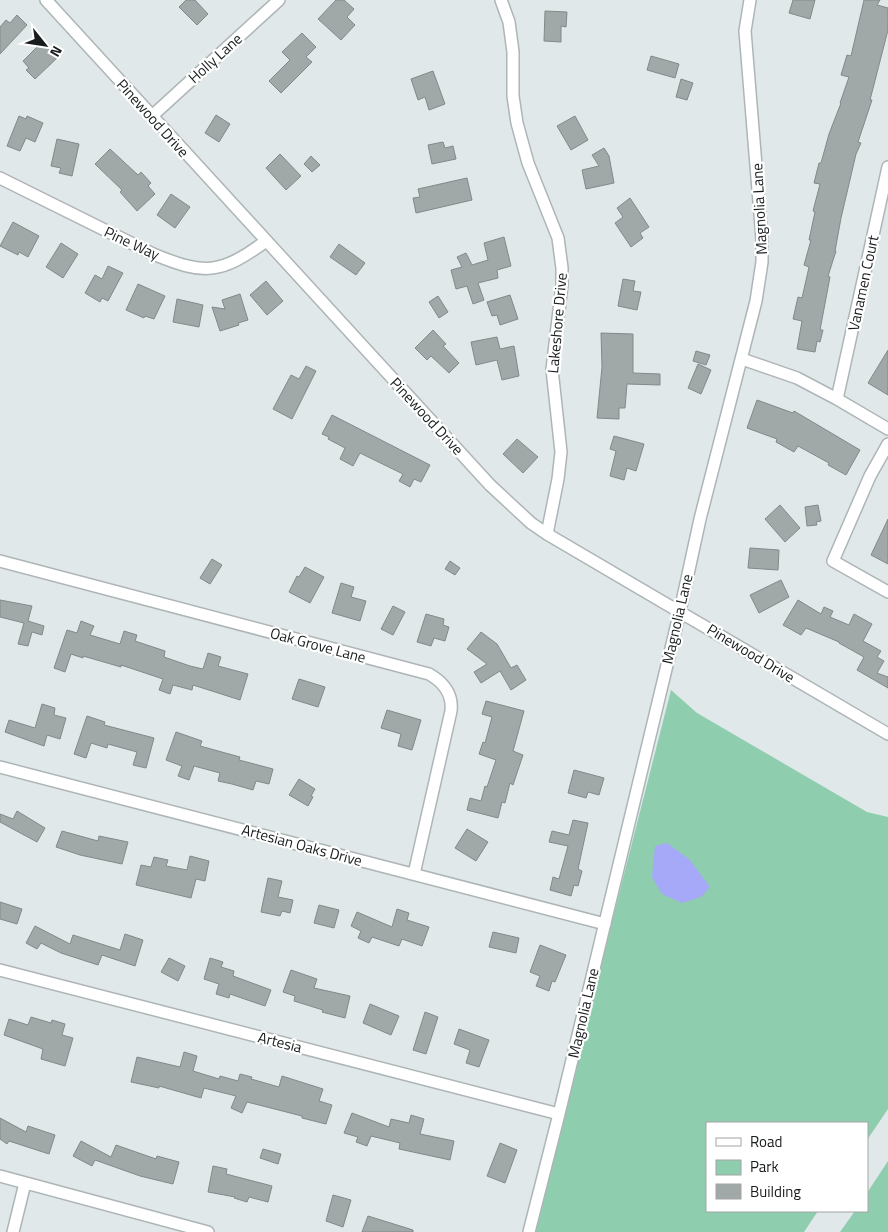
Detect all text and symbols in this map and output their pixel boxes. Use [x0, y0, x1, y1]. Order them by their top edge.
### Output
north arrow [20, 20, 70, 70]
street label: Holly Lane [183, 27, 247, 89]
text: N [45, 42, 68, 61]
street label: Pinewood Drive [111, 74, 195, 162]
street label: Magnolia Lane [745, 163, 773, 255]
street label: Pine Way [100, 220, 164, 266]
street label: Vanamen Court [842, 232, 885, 333]
street label: Lakeshore Drive [541, 272, 573, 374]
street label: Pinewood Drive [385, 372, 469, 460]
street label: Magnolia Lane [655, 572, 699, 666]
street label: Pinewood Drive [703, 618, 799, 688]
street label: Oak Grove Lane [268, 621, 368, 669]
street label: Artesian Oaks Drive [239, 818, 365, 872]
street label: Magnolia Lane [561, 966, 605, 1060]
street label: Artesia [256, 1025, 305, 1059]
legend [706, 1122, 868, 1212]
text: Road [750, 1130, 782, 1153]
text: Park [750, 1155, 779, 1178]
text: Building [750, 1180, 801, 1203]

